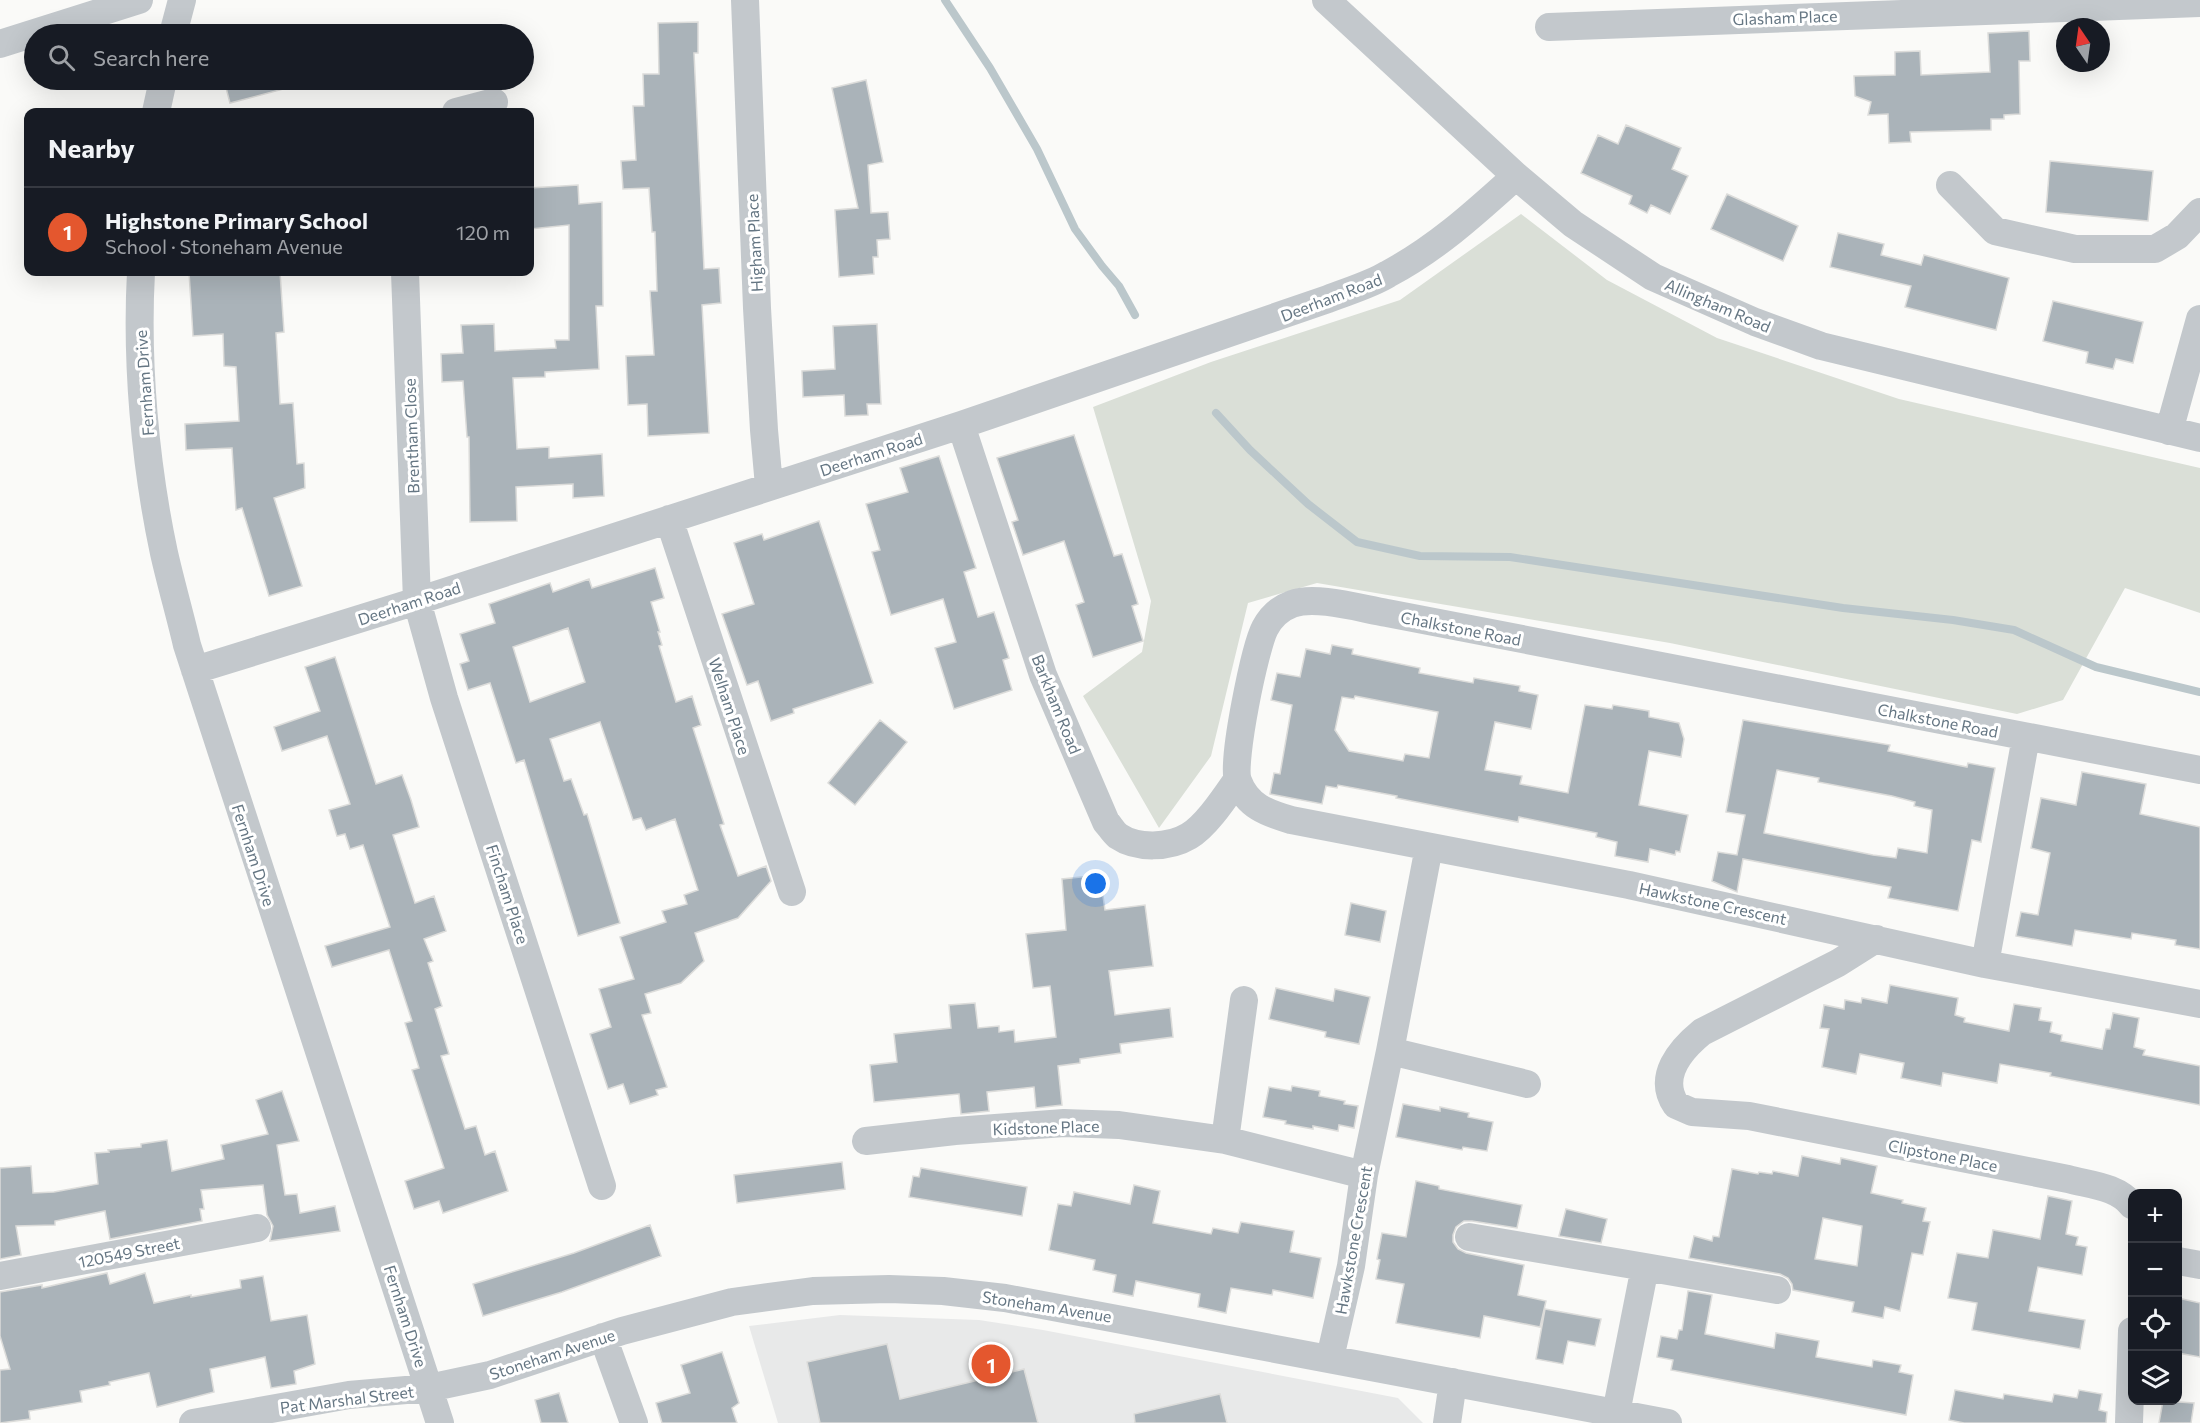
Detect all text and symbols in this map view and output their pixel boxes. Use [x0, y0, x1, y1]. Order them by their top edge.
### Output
street label: Glasham Place [1732, 6, 1838, 28]
north arrow [2056, 18, 2110, 72]
search box [24, 24, 534, 90]
icon: search [45, 41, 78, 74]
text: Search here [93, 44, 209, 71]
text: Nearby [48, 132, 135, 163]
street label: Higham Place [742, 193, 766, 293]
text: Highstone Primary School [105, 207, 368, 234]
text: 1 [63, 220, 72, 244]
text: 120 m [456, 220, 510, 244]
text: School · Stoneham Avenue [105, 234, 343, 258]
street label: Deerham Road [1278, 269, 1384, 325]
street label: Allingham Road [1662, 274, 1774, 336]
street label: Fernham Drive [131, 329, 157, 437]
street label: Brentham Close [399, 378, 423, 494]
street label: Deerham Road [817, 428, 925, 480]
street label: Deerham Road [355, 577, 463, 629]
street label: Chalkstone Road [1399, 607, 1523, 649]
street label: Barkham Road [1028, 651, 1086, 757]
street label: Welham Place [705, 655, 755, 757]
street label: Chalkstone Road [1876, 699, 2000, 741]
street label: Fernham Drive [229, 802, 279, 908]
street label: Fincham Place [483, 842, 533, 946]
your location [1081, 869, 1110, 898]
street label: Hawkstone Crescent [1637, 878, 1789, 928]
street label: Kidstone Place [992, 1116, 1100, 1138]
street label: Clipstone Place [1887, 1135, 1999, 1175]
street label: Hawkstone Crescent [1331, 1164, 1375, 1316]
map controls [2128, 1189, 2182, 1405]
button: + [2128, 1189, 2182, 1243]
street label: 120549 Street [77, 1233, 182, 1271]
button: − [2128, 1243, 2182, 1297]
street label: Fernham Drive [381, 1263, 431, 1369]
street label: Stoneham Avenue [981, 1286, 1113, 1326]
button: locate [2128, 1297, 2182, 1351]
street label: Stoneham Avenue [487, 1325, 617, 1383]
pin: 1 [972, 1342, 1010, 1386]
button: layers [2128, 1351, 2182, 1405]
street label: Pat Marshal Street [279, 1381, 416, 1417]

